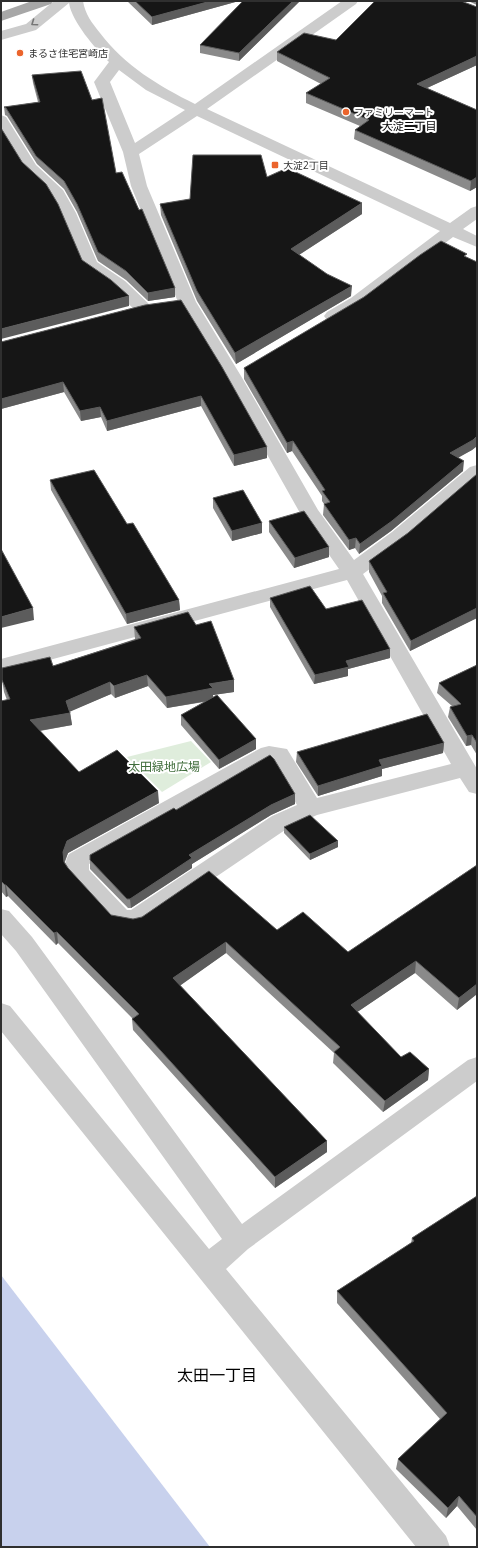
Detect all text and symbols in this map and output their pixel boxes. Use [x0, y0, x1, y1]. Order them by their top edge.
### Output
one-way arrow [32, 18, 39, 25]
place label: まるさ住宅宮崎店 [28, 46, 108, 60]
marker: まるさ住宅宮崎店 [15, 48, 25, 58]
place label: ファミリーマート [354, 105, 434, 119]
marker: ファミリーマート [341, 107, 351, 117]
district label: 大淀二丁目 [382, 118, 437, 133]
place label: 大淀2丁目 [283, 158, 329, 172]
marker: 大淀2丁目 [270, 160, 280, 170]
park label: 太田緑地広場 [128, 758, 200, 775]
district label: 太田一丁目 [177, 1364, 257, 1386]

